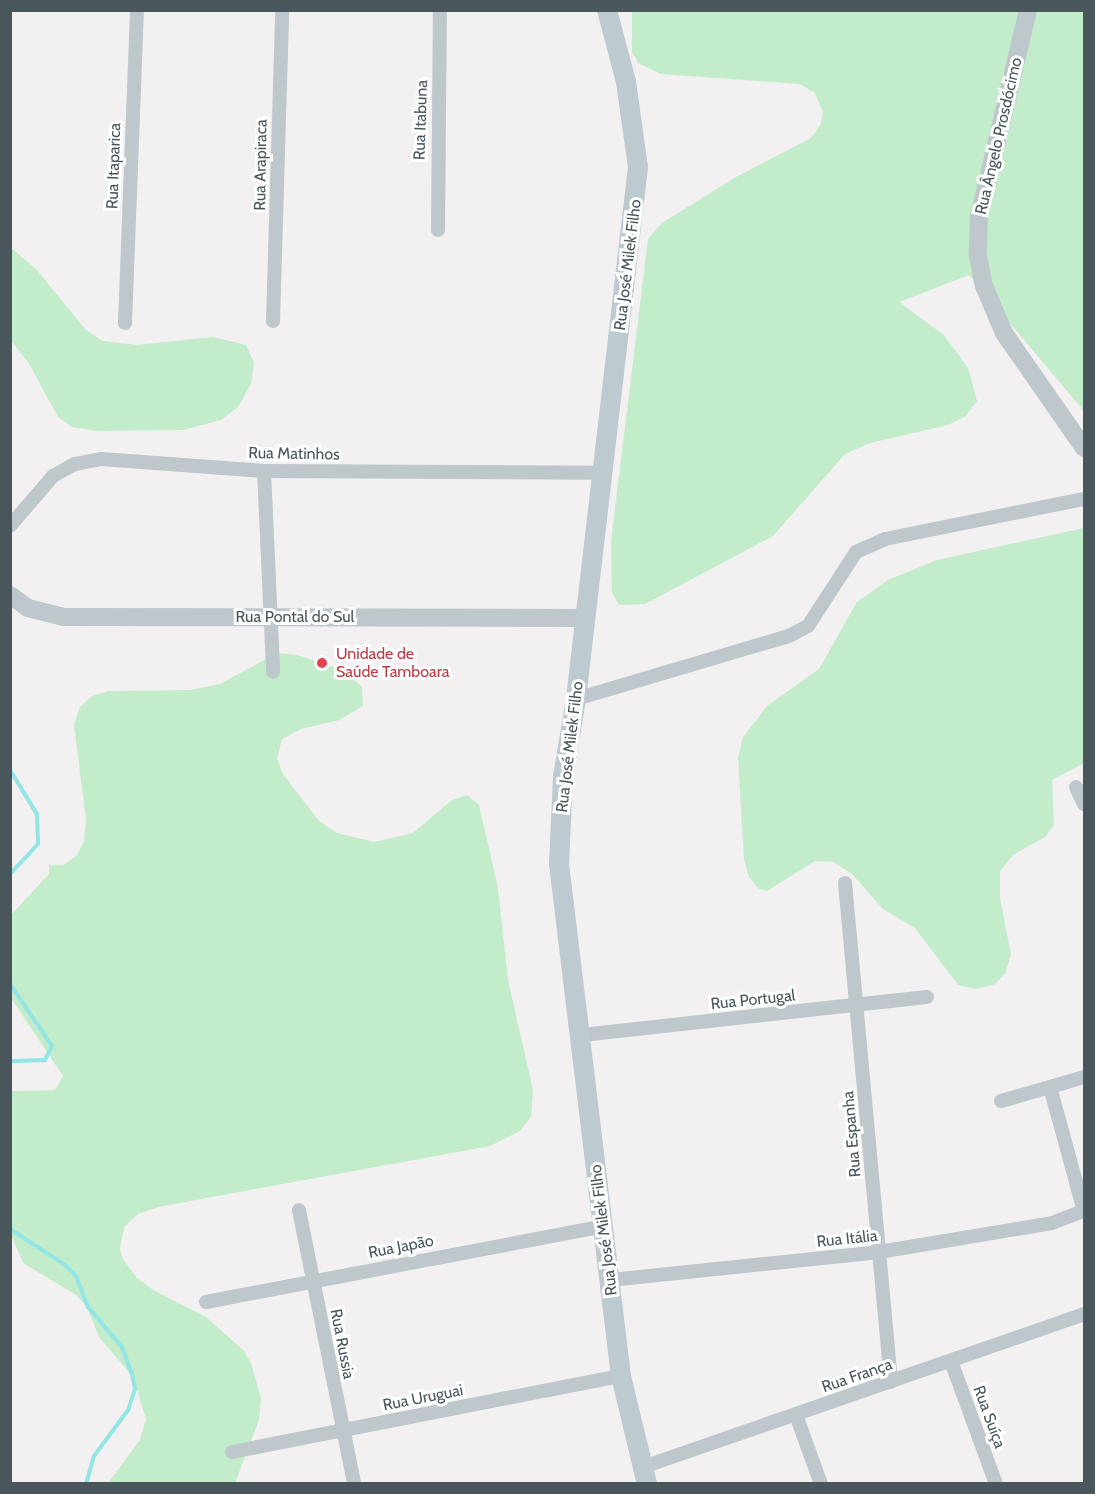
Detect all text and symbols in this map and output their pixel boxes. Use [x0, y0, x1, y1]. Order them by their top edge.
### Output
street label: Rua Ângelo Prosdócimo [972, 56, 1026, 216]
street label: Rua Itabuna [410, 80, 432, 160]
street label: Rua Arapiraca [251, 119, 271, 211]
street label: Rua Itaparica [103, 123, 125, 209]
street label: Rua José Milek Filho [610, 198, 646, 332]
street label: Rua Matinhos [248, 444, 340, 464]
street label: Rua Pontal do Sul [236, 607, 354, 627]
place label: Unidade de Saúde Tamboara [336, 644, 449, 682]
marker: Unidade de Saúde Tamboara [313, 654, 331, 672]
street label: Rua José Milek Filho [552, 680, 588, 814]
street label: Rua Portugal [710, 986, 796, 1014]
street label: Rua Espanha [839, 1090, 865, 1178]
street label: Rua José Milek Filho [586, 1163, 622, 1297]
street label: Rua Itália [816, 1226, 878, 1252]
street label: Rua Japão [367, 1231, 435, 1263]
street label: Rua Russia [326, 1307, 358, 1381]
street label: Rua França [819, 1355, 895, 1397]
street label: Rua Uruguai [381, 1381, 465, 1415]
street label: Rua Suíça [969, 1383, 1009, 1451]

